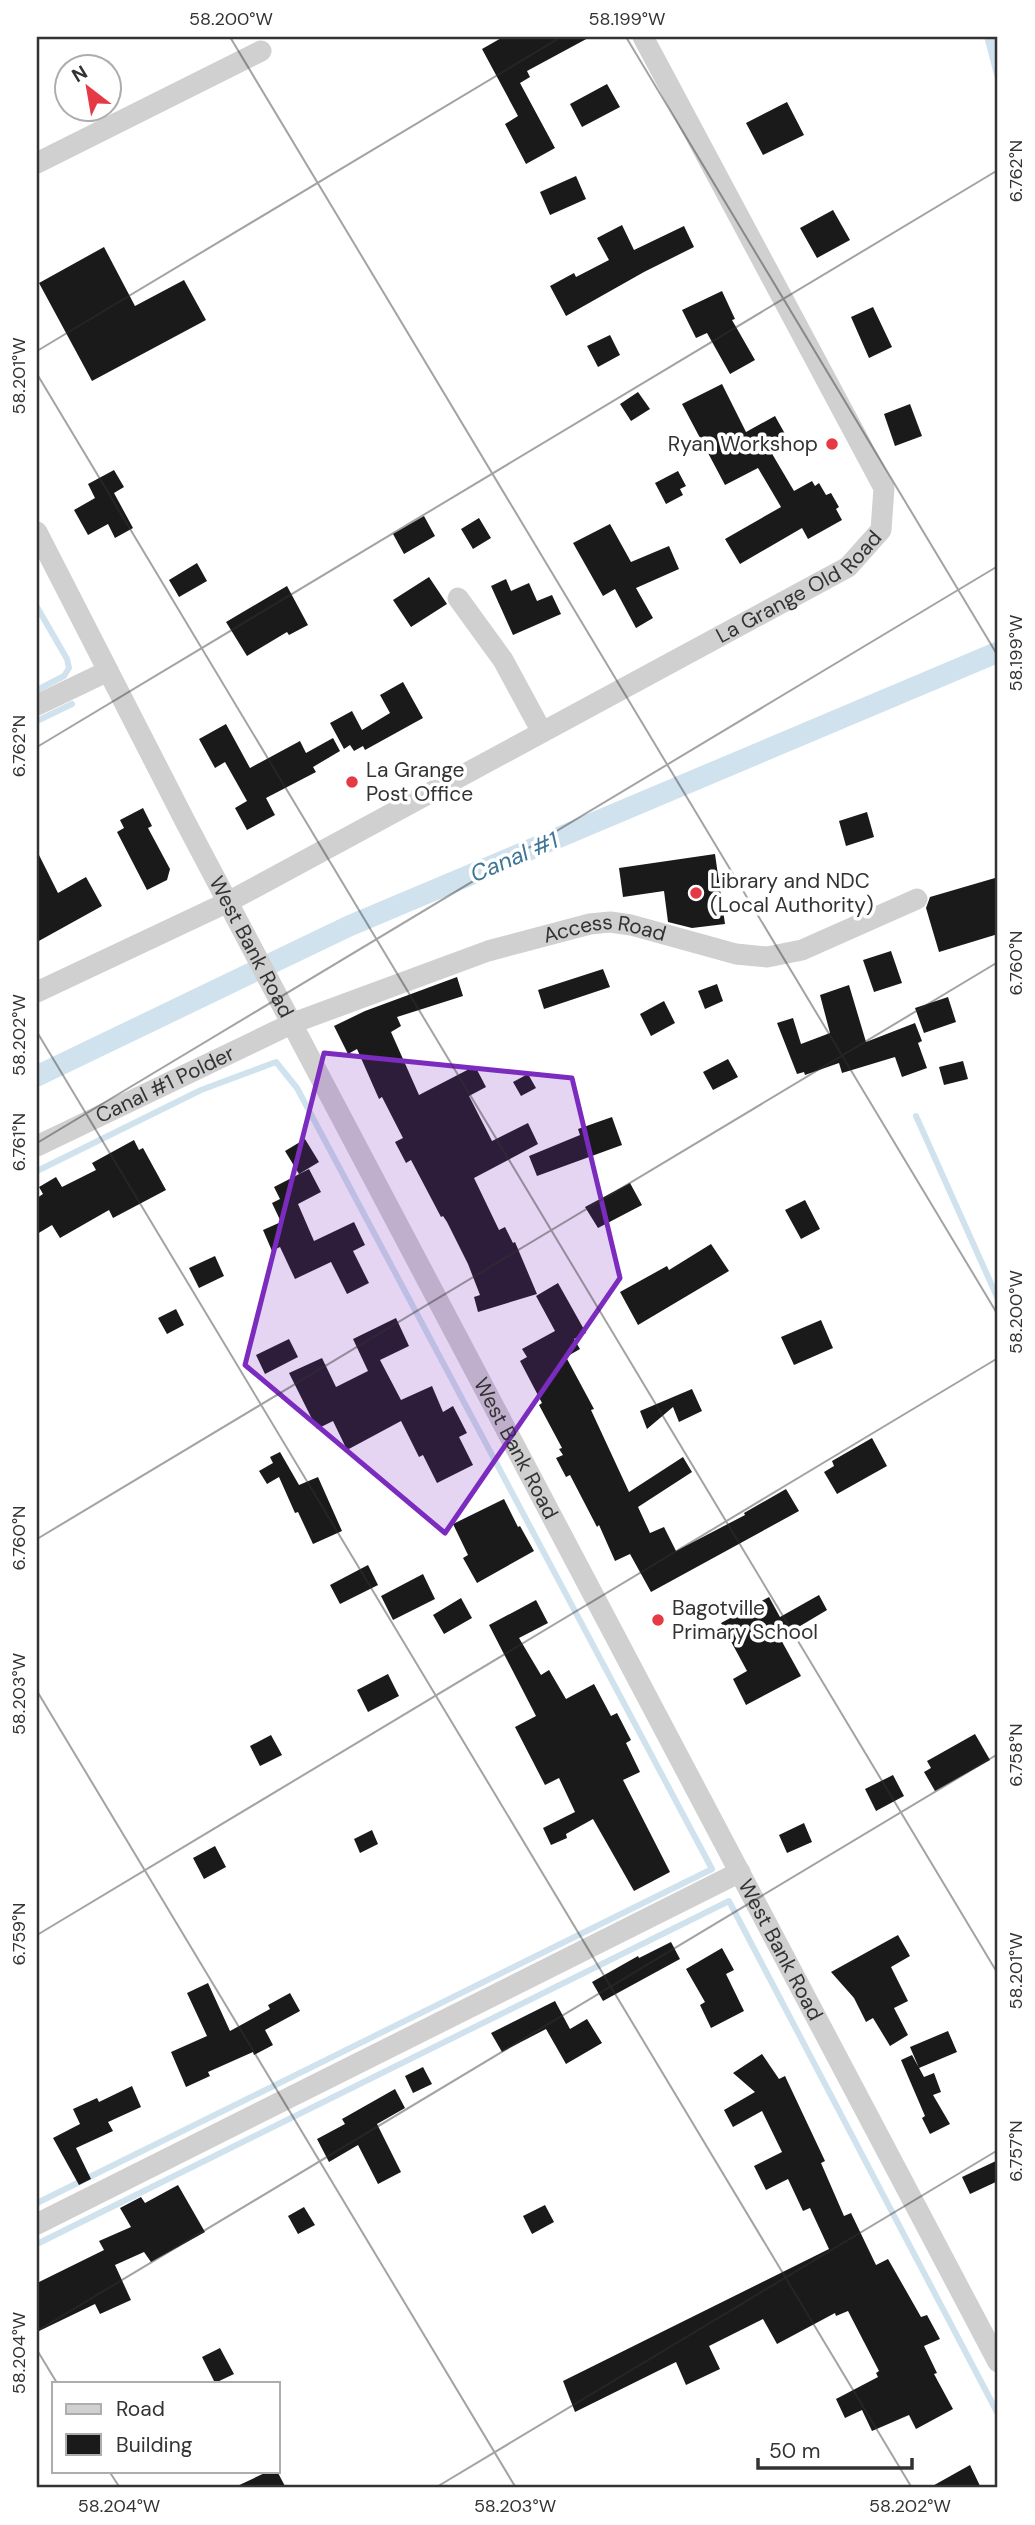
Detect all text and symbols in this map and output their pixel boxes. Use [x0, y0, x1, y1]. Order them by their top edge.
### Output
text: 58.200°W [189, 7, 273, 31]
text: 58.199°W [589, 7, 665, 31]
north arrow [52, 52, 122, 122]
text: N [67, 60, 92, 88]
text: 6.762°N [1004, 140, 1028, 202]
text: 58.201°W [7, 337, 31, 415]
place label: Ryan Workshop [668, 430, 818, 458]
marker: Ryan Workshop [824, 436, 840, 452]
street label: La Grange Old Road [711, 524, 888, 650]
text: 58.199°W [1004, 615, 1028, 691]
text: 6.762°N [7, 715, 31, 777]
place label: La Grange Post Office [366, 756, 473, 808]
marker: La Grange Post Office [344, 774, 360, 790]
water label: Canal #1 [466, 825, 563, 889]
place label: Library and NDC (Local Authority) [710, 867, 874, 919]
street label: West Bank Road [202, 871, 300, 1023]
marker: Library and NDC (Local Authority) [688, 885, 704, 901]
street label: Access Road [540, 908, 669, 950]
text: 6.760°N [1004, 931, 1028, 996]
text: 58.202°W [7, 994, 31, 1076]
street label: Canal #1 Polder [91, 1039, 239, 1130]
text: 6.761°N [7, 1113, 31, 1171]
text: 58.200°W [1004, 1270, 1028, 1354]
street label: West Bank Road [467, 1373, 565, 1524]
text: 6.760°N [7, 1506, 31, 1571]
place label: Bagotville Primary School [672, 1594, 818, 1646]
marker: Bagotville Primary School [650, 1612, 666, 1628]
text: 58.203°W [7, 1653, 31, 1735]
text: 6.758°N [1004, 1723, 1028, 1787]
street label: West Bank Road [732, 1874, 829, 2026]
text: 6.759°N [7, 1902, 31, 1966]
text: 58.201°W [1004, 1932, 1028, 2010]
text: 6.757°N [1004, 2120, 1028, 2182]
text: 58.204°W [7, 2312, 31, 2394]
legend [52, 2382, 280, 2472]
text: Road [116, 2395, 165, 2423]
scale bar [758, 2427, 912, 2471]
text: Building [116, 2431, 193, 2459]
text: 50 m [769, 2437, 820, 2465]
text: 58.204°W [78, 2494, 160, 2518]
text: 58.203°W [474, 2494, 556, 2518]
text: 58.202°W [869, 2494, 951, 2518]

